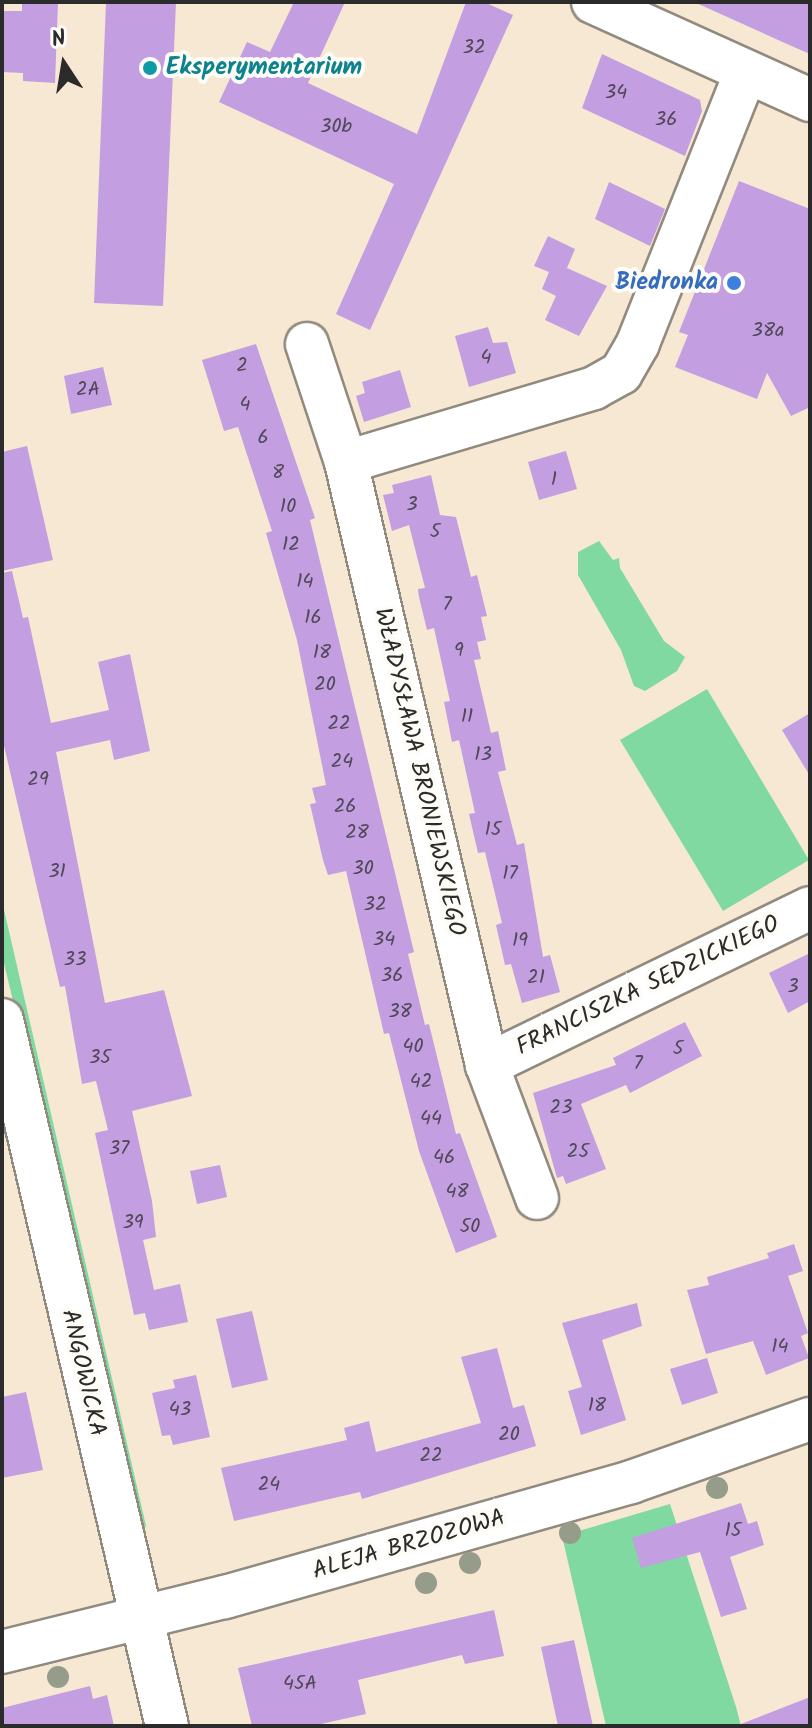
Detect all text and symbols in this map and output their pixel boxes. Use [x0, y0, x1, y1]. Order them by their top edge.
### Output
text: N [48, 21, 69, 59]
north arrow [24, 24, 104, 104]
house number: 32 [462, 36, 486, 60]
place label: Eksperymentarium [166, 54, 362, 82]
marker: Eksperymentarium [141, 59, 159, 77]
house number: 34 [605, 81, 627, 105]
house number: 36 [655, 108, 677, 132]
house number: 30b [320, 115, 352, 139]
place label: Biedronka [615, 269, 718, 297]
marker: Biedronka [725, 274, 743, 292]
house number: 38a [752, 319, 784, 343]
house number: 4 [480, 346, 492, 370]
house number: 2 [236, 354, 248, 378]
house number: 2A [76, 378, 100, 402]
house number: 4 [239, 393, 251, 417]
house number: 6 [257, 426, 269, 450]
house number: 8 [272, 461, 284, 485]
house number: 1 [551, 468, 557, 492]
house number: 3 [406, 493, 418, 517]
house number: 10 [280, 495, 296, 519]
house number: 5 [430, 520, 440, 544]
house number: 12 [282, 533, 300, 557]
house number: 14 [296, 570, 314, 594]
house number: 7 [442, 593, 452, 617]
street label: WŁADYSŁAWA BRONIEWSKIEGO [367, 605, 471, 939]
house number: 16 [304, 606, 322, 630]
house number: 9 [454, 639, 464, 663]
house number: 18 [313, 641, 331, 665]
house number: 20 [314, 673, 336, 697]
house number: 11 [461, 705, 473, 729]
house number: 22 [327, 712, 351, 736]
house number: 13 [474, 743, 492, 767]
house number: 24 [331, 750, 353, 774]
house number: 29 [27, 768, 49, 792]
house number: 26 [334, 795, 356, 819]
house number: 15 [484, 818, 502, 842]
house number: 28 [345, 821, 369, 845]
house number: 30 [352, 857, 374, 881]
house number: 31 [48, 860, 66, 884]
house number: 17 [502, 862, 518, 886]
house number: 32 [363, 893, 387, 917]
street label: FRANCISZKA SĘDZICKIEGO [512, 910, 784, 1062]
house number: 34 [373, 928, 395, 952]
house number: 19 [512, 929, 528, 953]
house number: 33 [64, 948, 86, 972]
house number: 36 [381, 964, 403, 988]
house number: 21 [527, 966, 545, 990]
house number: 3 [787, 975, 799, 999]
house number: 38 [388, 1000, 412, 1024]
house number: 40 [402, 1035, 424, 1059]
house number: 5 [673, 1037, 683, 1061]
house number: 35 [89, 1046, 111, 1070]
house number: 7 [633, 1052, 643, 1076]
house number: 42 [410, 1070, 432, 1094]
house number: 23 [549, 1096, 573, 1120]
house number: 44 [420, 1107, 442, 1131]
house number: 37 [109, 1137, 129, 1161]
house number: 25 [567, 1140, 589, 1164]
house number: 46 [433, 1146, 455, 1170]
house number: 48 [445, 1180, 469, 1204]
house number: 39 [122, 1211, 144, 1235]
house number: 50 [460, 1215, 480, 1239]
street label: ANGOWICKA [54, 1307, 112, 1439]
house number: 14 [771, 1335, 789, 1359]
house number: 18 [588, 1394, 606, 1418]
house number: 43 [169, 1398, 191, 1422]
house number: 20 [498, 1423, 520, 1447]
house number: 22 [419, 1444, 443, 1468]
house number: 24 [258, 1473, 280, 1497]
street label: ALEJA BRZOZOWA [309, 1504, 509, 1586]
house number: 15 [724, 1519, 742, 1543]
house number: 45A [283, 1672, 317, 1696]

